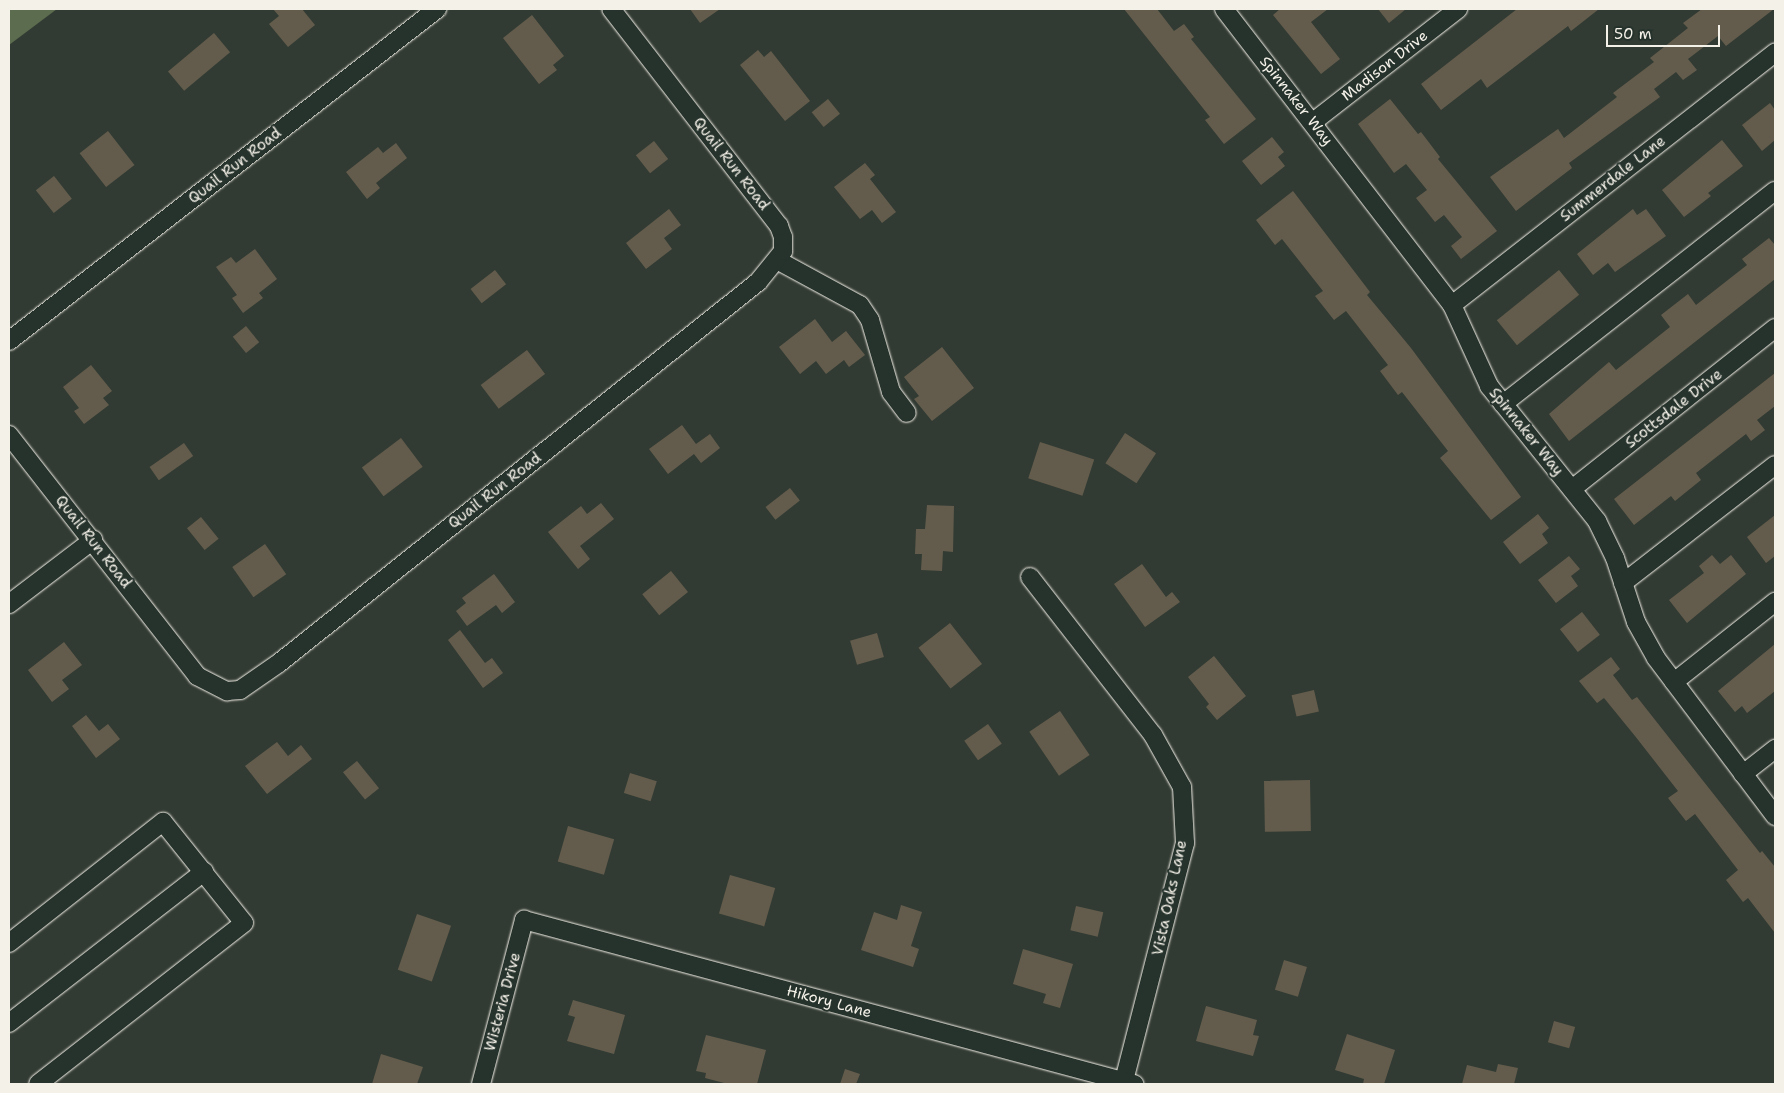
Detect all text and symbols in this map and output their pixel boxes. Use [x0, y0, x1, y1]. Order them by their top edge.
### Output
scale bar [1609, 15, 1723, 47]
text: 50 m [1614, 24, 1652, 44]
street label: Madison Drive [1338, 27, 1432, 105]
street label: Spinnaker Way [1256, 53, 1336, 149]
street label: Quail Run Road [689, 114, 773, 214]
street label: Quail Run Road [185, 124, 285, 208]
street label: Summerdale Lane [1557, 132, 1669, 226]
street label: Scottsdale Drive [1622, 366, 1726, 452]
street label: Spinnaker Way [1485, 384, 1567, 480]
street label: Quail Run Road [445, 449, 545, 533]
street label: Quail Run Road [51, 492, 135, 592]
street label: Vista Oaks Lane [1149, 838, 1191, 958]
street label: Wisteria Drive [481, 951, 525, 1053]
street label: Hikory Lane [785, 982, 873, 1022]

